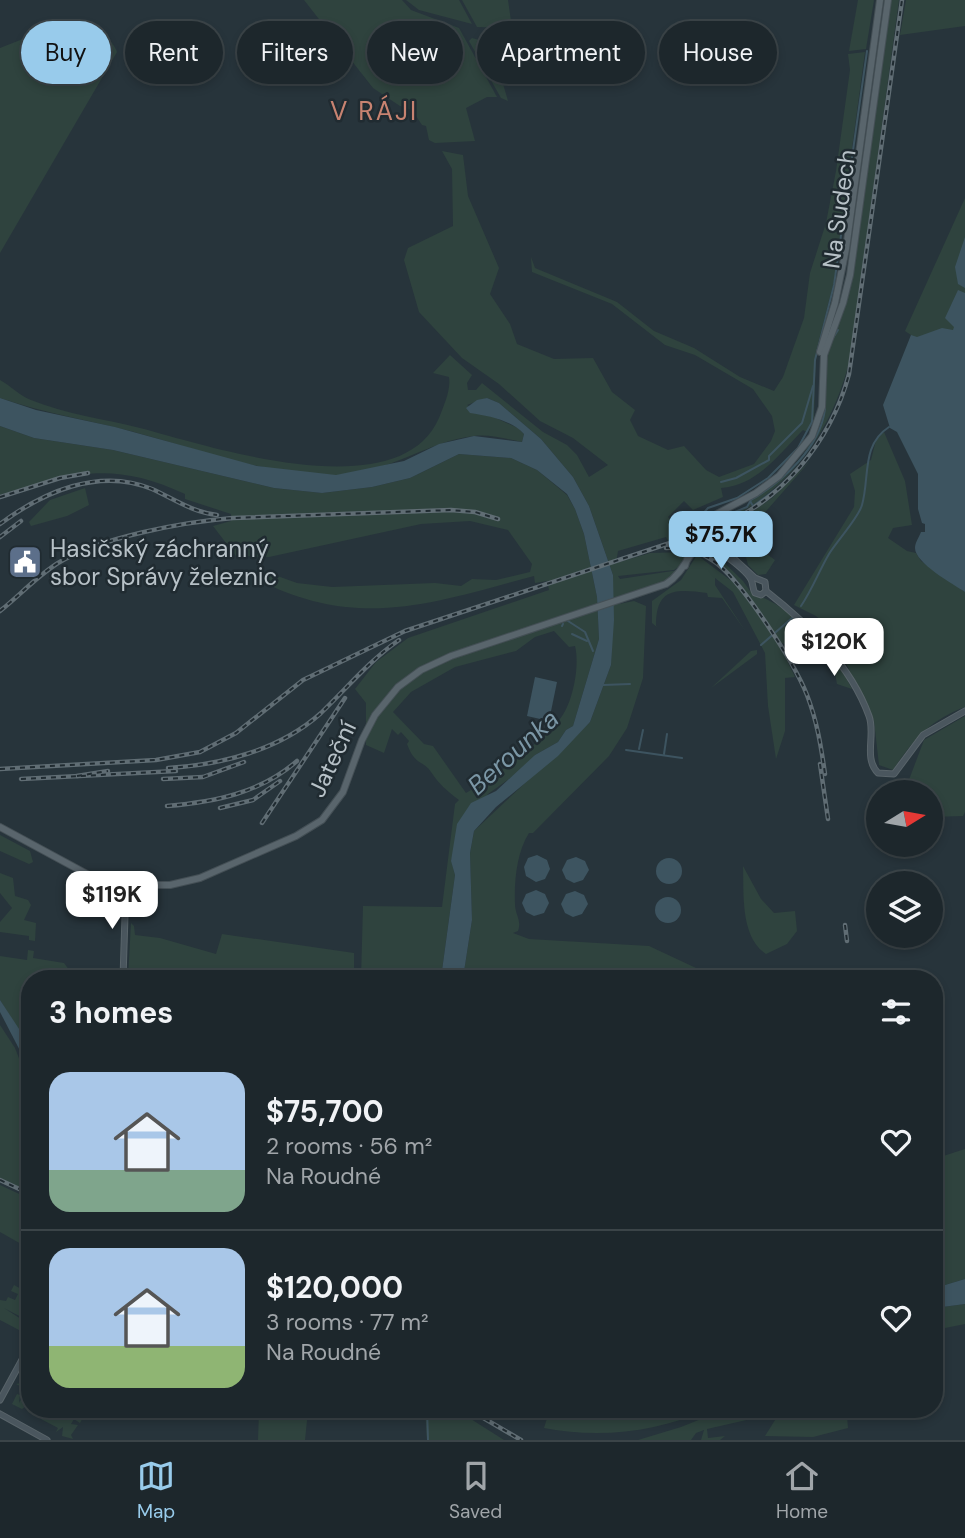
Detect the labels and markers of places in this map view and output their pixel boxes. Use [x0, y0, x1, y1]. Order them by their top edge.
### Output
pin: $75.7K [664, 512, 778, 571]
place label: Hasičský záchranný sbor Správy železnic [50, 533, 277, 592]
public building icon: Hasičský záchranný sbor Správy železnic [6, 543, 44, 581]
pin: $120K [785, 618, 883, 678]
pin: $119K [63, 872, 161, 931]

